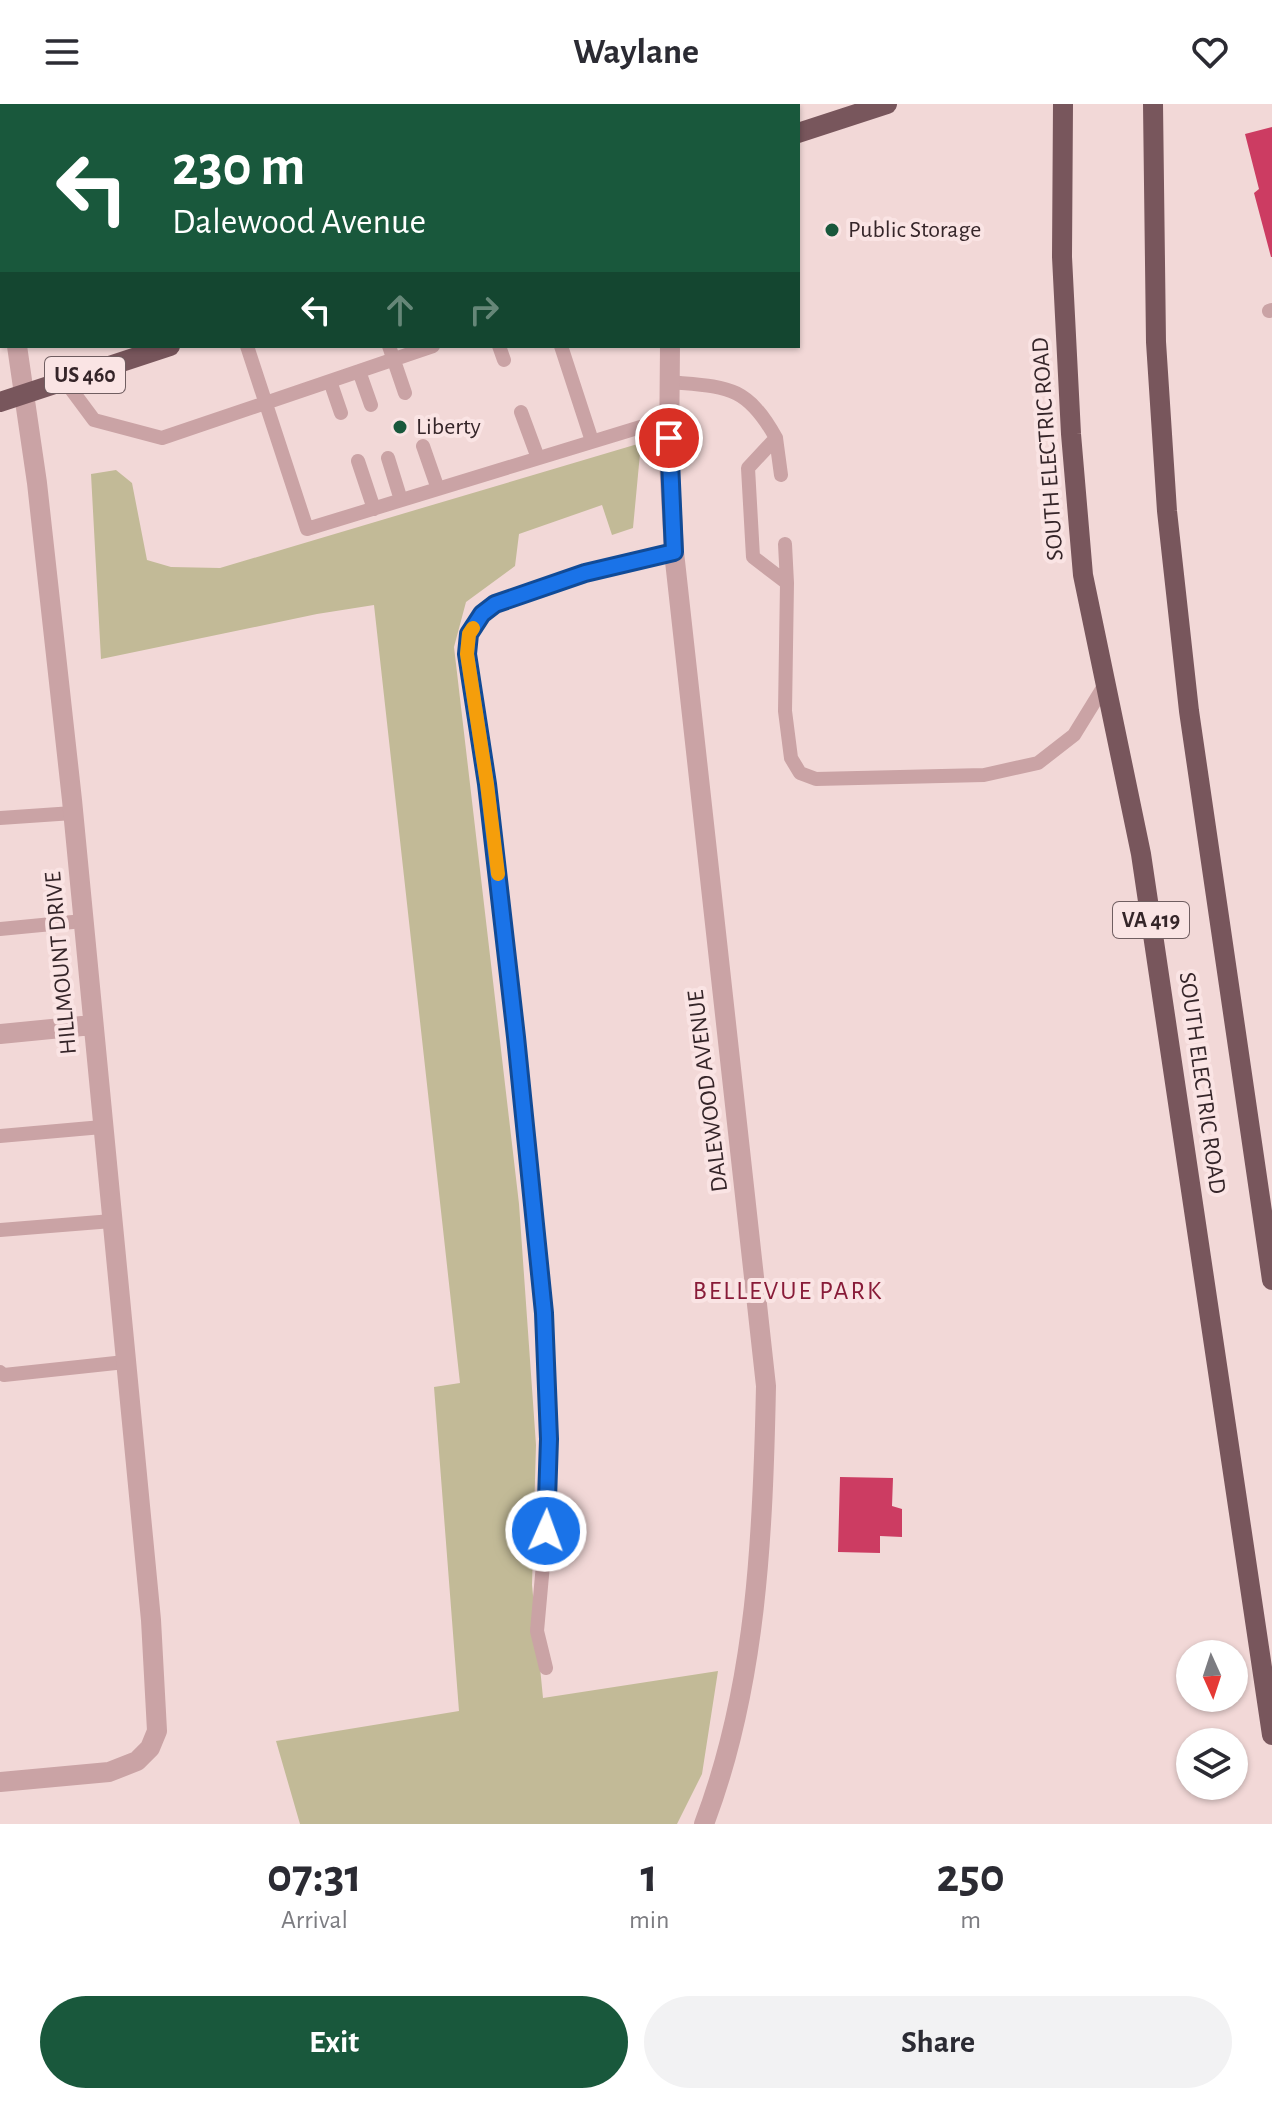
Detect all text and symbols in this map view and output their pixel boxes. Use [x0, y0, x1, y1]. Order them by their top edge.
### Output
icon: menu [40, 30, 84, 74]
icon: heart [1188, 30, 1232, 74]
text: Waylane [573, 34, 699, 70]
icon: left [40, 136, 144, 240]
text: 230 m [172, 139, 305, 195]
text: Dalewood Avenue [172, 204, 426, 240]
place label: Public Storage [848, 218, 981, 242]
marker: Public Storage [823, 221, 841, 239]
icon: left [294, 288, 338, 332]
icon: ahead [378, 288, 422, 332]
icon: right [462, 288, 506, 332]
street label: SOUTH ELECTRIC ROAD [1028, 337, 1068, 561]
road number: US 460 [45, 357, 125, 393]
pin [635, 404, 703, 472]
place label: Liberty [416, 415, 481, 439]
icon: arrive [647, 416, 691, 460]
marker: Liberty [391, 418, 409, 436]
street label: HILLMOUNT DRIVE [41, 870, 81, 1056]
road number: VA 419 [1113, 902, 1189, 938]
street label: SOUTH ELECTRIC ROAD [1175, 970, 1229, 1196]
street label: DALEWOOD AVENUE [684, 988, 732, 1193]
district label: BELLEVUE PARK [693, 1278, 883, 1304]
position arrow [504, 1489, 588, 1573]
north arrow [1176, 1640, 1248, 1712]
map controls [1176, 1640, 1248, 1800]
button: layers [1176, 1728, 1248, 1800]
text: 07:31 [267, 1853, 362, 1901]
text: 1 [641, 1853, 658, 1901]
text: 250 [937, 1853, 1005, 1901]
text: Arrival [281, 1907, 348, 1933]
text: min [629, 1907, 669, 1933]
text: m [960, 1907, 981, 1933]
button: Exit [40, 1996, 628, 2088]
button: Share [644, 1996, 1232, 2088]

